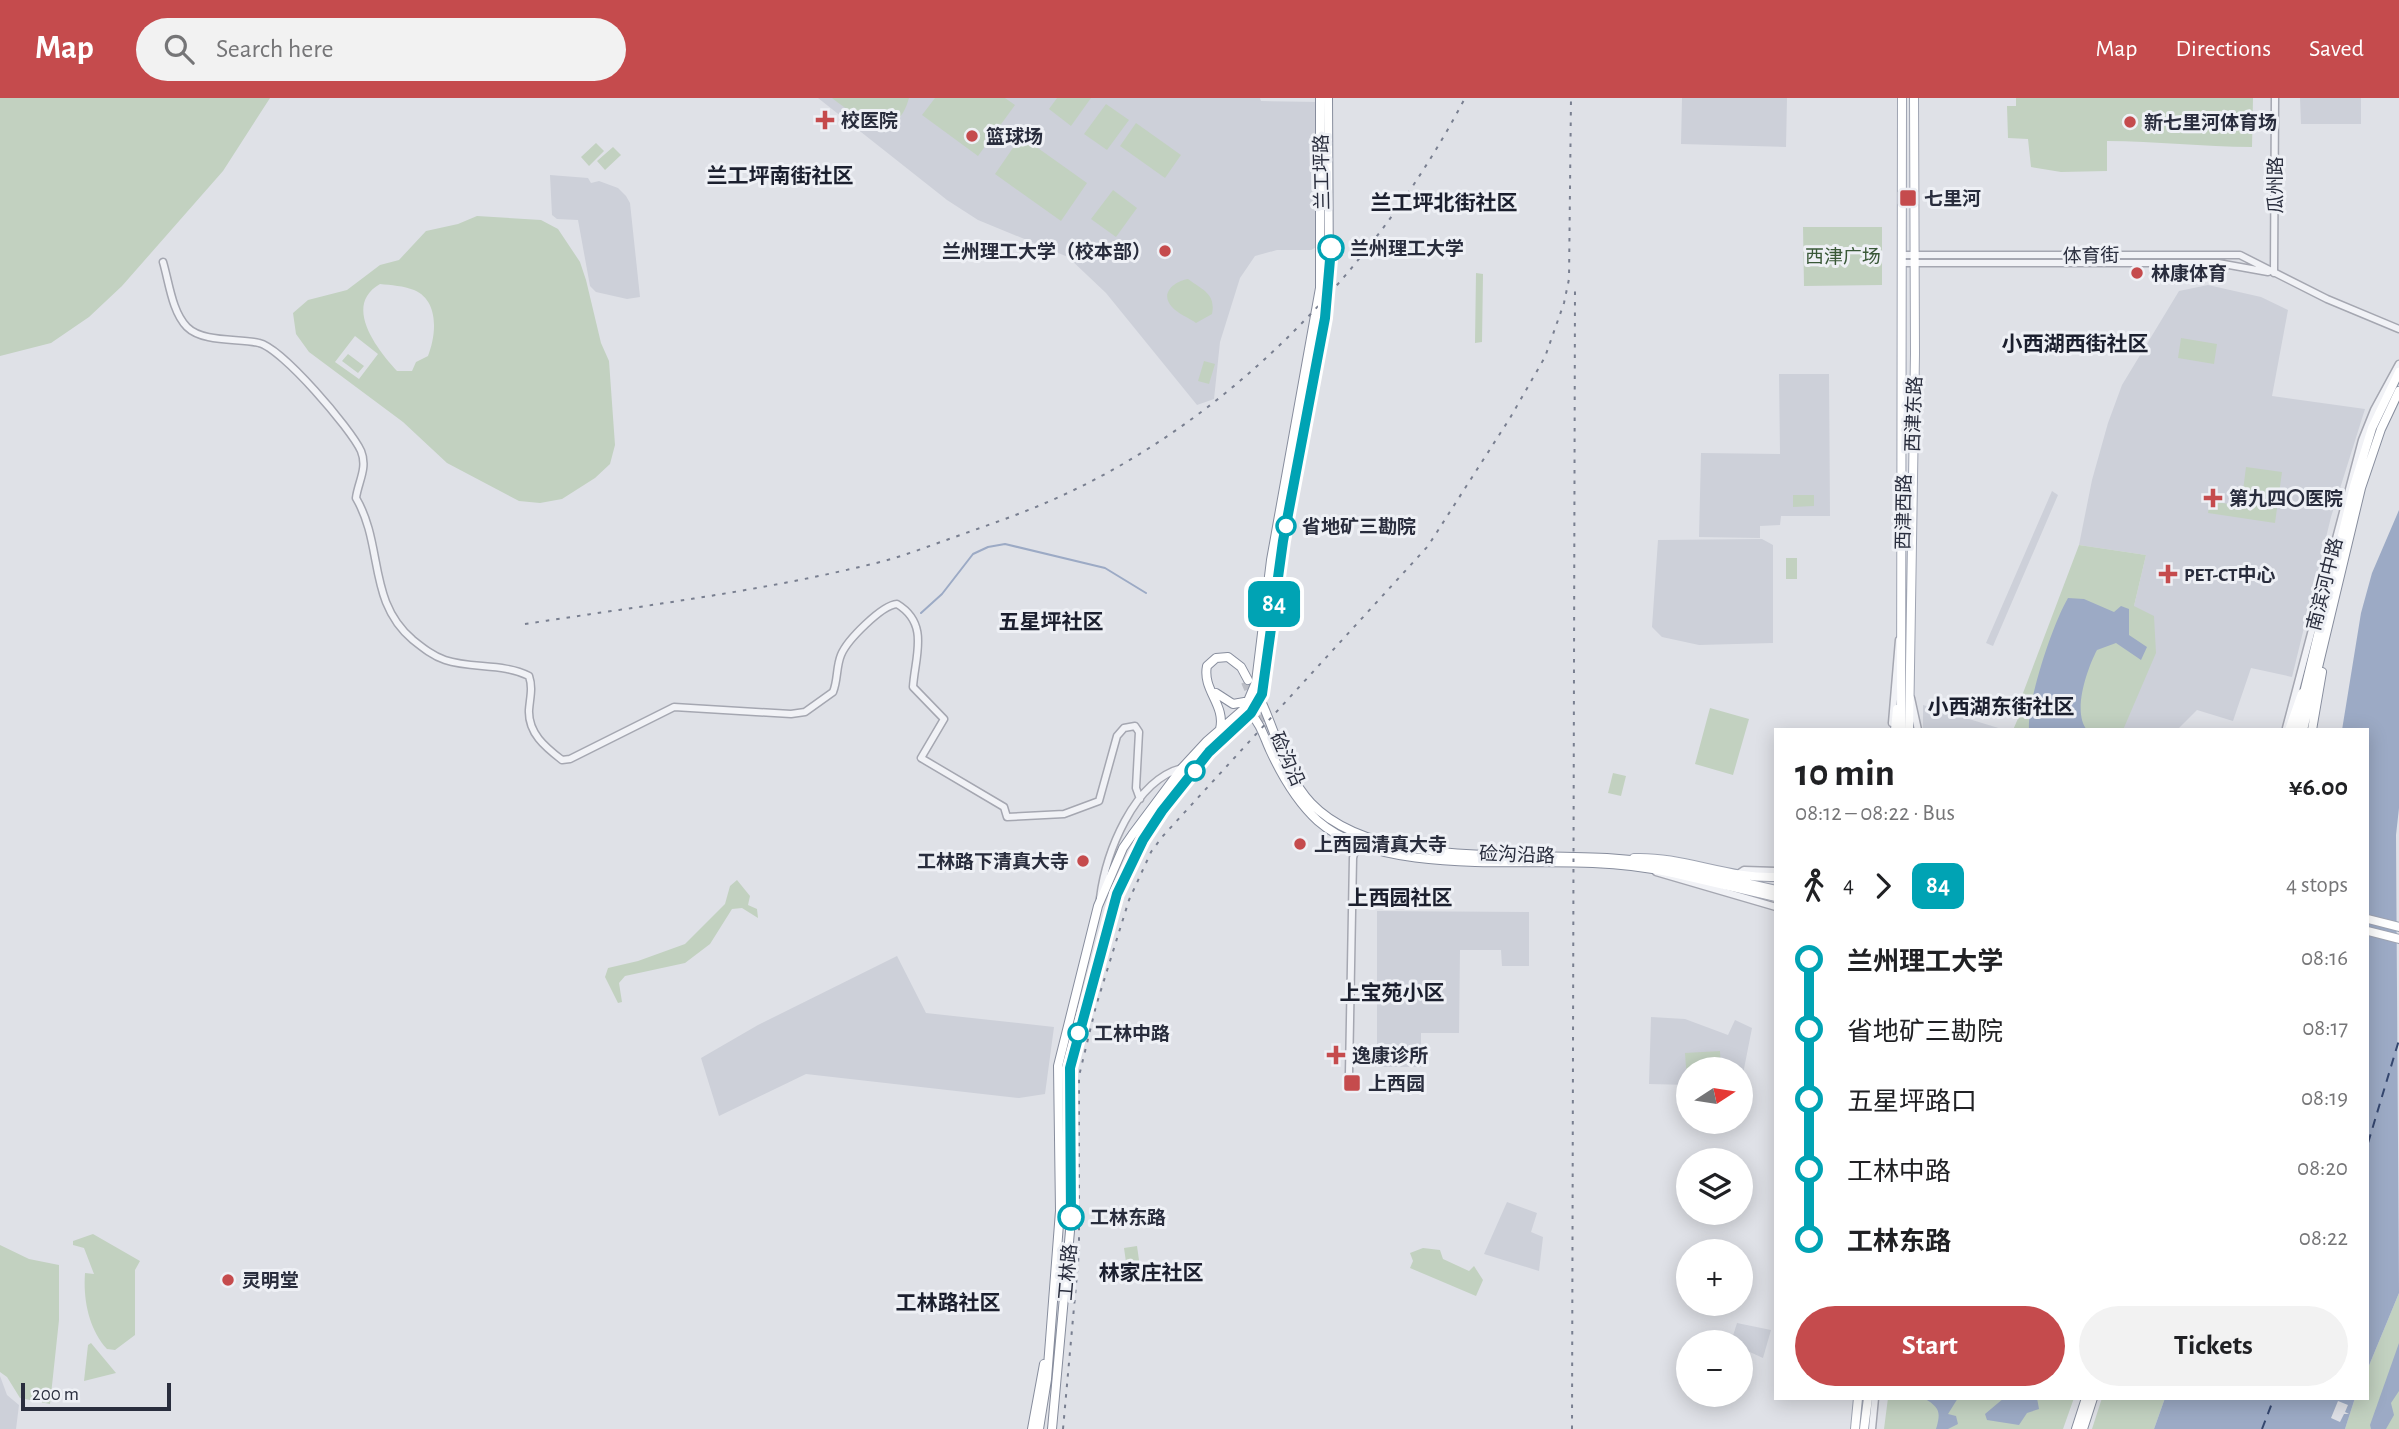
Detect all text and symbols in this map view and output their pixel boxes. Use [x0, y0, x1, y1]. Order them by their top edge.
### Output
search box [136, 18, 626, 81]
icon: search [160, 30, 198, 68]
text: Map [35, 32, 94, 65]
text: Search here [216, 36, 334, 62]
text: Map [2095, 37, 2137, 61]
text: Directions [2175, 37, 2271, 61]
text: Saved [2309, 37, 2364, 61]
marker: 校医院 [815, 110, 835, 130]
place label: 校医院 [841, 110, 898, 131]
place label: 新七里河体育场 [2144, 112, 2277, 133]
marker: 新七里河体育场 [2122, 114, 2138, 130]
place label: 篮球场 [986, 126, 1043, 147]
marker: 篮球场 [964, 128, 980, 144]
street label: 兰工坪路 [1311, 134, 1333, 210]
street label: 瓜州路 [2266, 156, 2286, 214]
district label: 兰工坪南街社区 [707, 165, 854, 187]
marker: 七里河 [1898, 188, 1918, 208]
place label: 七里河 [1924, 189, 1981, 209]
district label: 兰工坪北街社区 [1371, 192, 1518, 214]
marker: 兰州理工大学 [1318, 235, 1344, 261]
place label: 兰州理工大学 [1350, 238, 1464, 259]
place label: 兰州理工大学（校本部） [942, 241, 1151, 262]
marker: 兰州理工大学（校本部） [1157, 243, 1173, 259]
street label: 体育街 [2062, 245, 2120, 266]
park label: 西津广场 [1805, 247, 1881, 267]
place label: 林康体育 [2151, 263, 2227, 284]
marker: 林康体育 [2129, 265, 2145, 281]
district label: 小西湖西街社区 [2002, 333, 2149, 355]
street label: 西津东路 [1902, 376, 1925, 452]
street label: 西津西路 [1893, 474, 1915, 550]
marker: 第九四〇医院 [2203, 488, 2223, 508]
place label: 第九四〇医院 [2229, 488, 2343, 509]
marker: 省地矿三勘院 [1276, 516, 1296, 536]
place label: 省地矿三勘院 [1302, 517, 1416, 537]
street label: 南滨河中路 [2303, 535, 2346, 633]
marker: PET-CT中心 [2158, 564, 2178, 584]
place label: PET-CT中心 [2184, 565, 2276, 585]
line badge: 84 [1242, 581, 1306, 627]
text: 84 [1262, 592, 1286, 616]
district label: 五星坪社区 [999, 611, 1104, 633]
district label: 小西湖东街社区 [1928, 695, 2075, 718]
street label: 硷沟沿 [1266, 729, 1309, 790]
text: 10 min [1795, 755, 1895, 793]
unlabelled marker [1185, 761, 1205, 781]
text: ¥6.00 [2289, 774, 2348, 800]
text: 08:12 – 08:22 · Bus [1795, 802, 1955, 825]
place label: 上西园清真大寺 [1314, 834, 1447, 855]
marker: 上西园清真大寺 [1292, 836, 1308, 852]
street label: 硷沟沿路 [1479, 843, 1555, 866]
place label: 工林路下清真大寺 [917, 851, 1069, 872]
marker: 工林路下清真大寺 [1075, 853, 1091, 869]
icon: walk [1795, 867, 1833, 905]
icon: forward [1864, 867, 1902, 905]
text: 4 [1843, 874, 1854, 897]
text: 84 [1926, 874, 1950, 898]
text: 4 stops [2286, 874, 2348, 897]
district label: 上西园社区 [1348, 887, 1453, 909]
text: 08:16 [2301, 947, 2348, 970]
text: 兰州理工大学 [1847, 949, 2003, 975]
district label: 上宝苑小区 [1340, 981, 1445, 1004]
text: 08:17 [2302, 1017, 2348, 1040]
text: 省地矿三勘院 [1847, 1019, 2003, 1045]
marker: 工林中路 [1068, 1023, 1088, 1043]
place label: 工林中路 [1094, 1024, 1170, 1044]
marker: 逸康诊所 [1326, 1045, 1346, 1065]
place label: 逸康诊所 [1352, 1045, 1428, 1066]
north arrow [1676, 1057, 1754, 1134]
map controls [1676, 1057, 1753, 1407]
marker: 上西园 [1342, 1073, 1362, 1093]
place label: 上西园 [1368, 1074, 1425, 1094]
text: 08:19 [2301, 1087, 2348, 1110]
text: 五星坪路口 [1847, 1089, 1977, 1115]
button: layers [1676, 1148, 1753, 1225]
text: 08:20 [2297, 1157, 2348, 1180]
text: 工林中路 [1847, 1159, 1951, 1185]
marker: 工林东路 [1058, 1204, 1084, 1230]
place label: 工林东路 [1090, 1207, 1166, 1228]
text: 08:22 [2299, 1227, 2348, 1250]
text: 工林东路 [1847, 1229, 1951, 1255]
button: + [1676, 1239, 1753, 1316]
street label: 工林路 [1055, 1243, 1080, 1301]
district label: 林家庄社区 [1099, 1261, 1204, 1284]
place label: 灵明堂 [242, 1271, 299, 1291]
marker: 灵明堂 [220, 1272, 236, 1288]
district label: 工林路社区 [896, 1292, 1001, 1314]
button: Start [1795, 1306, 2065, 1386]
button: Tickets [2079, 1306, 2348, 1386]
button: − [1676, 1330, 1753, 1407]
scale bar [21, 1380, 172, 1412]
text: 200 m [32, 1385, 79, 1404]

